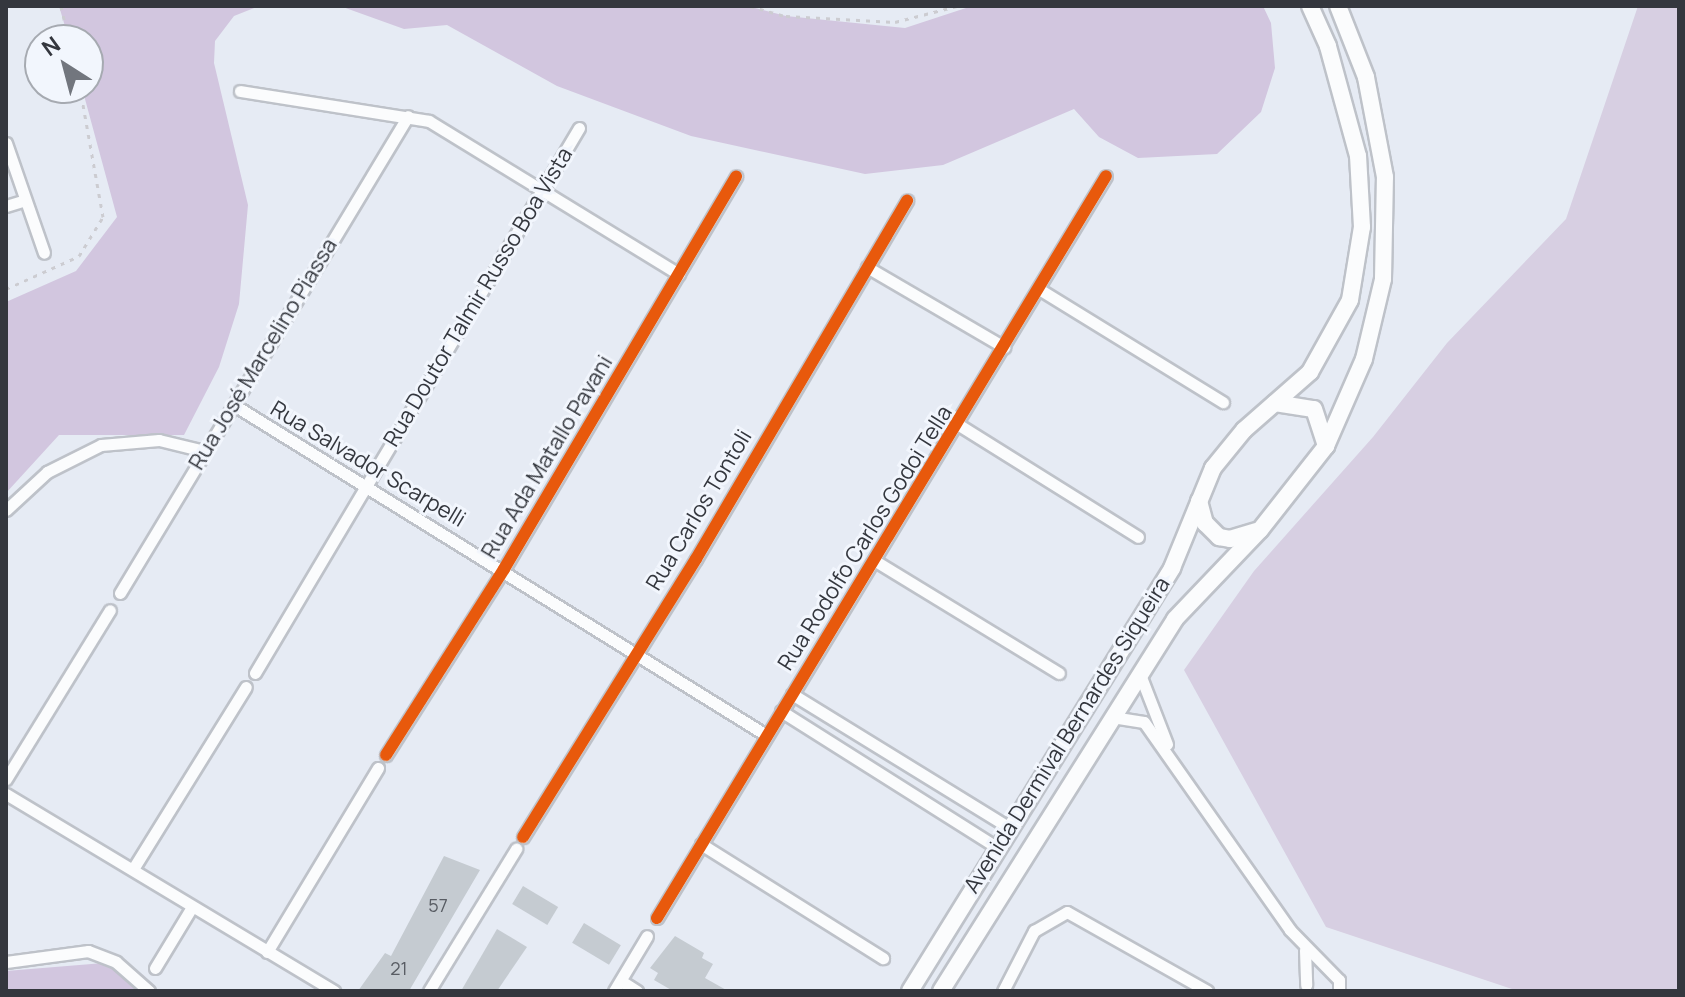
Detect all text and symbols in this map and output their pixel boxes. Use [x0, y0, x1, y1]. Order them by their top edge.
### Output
north arrow [24, 24, 104, 104]
text: N [36, 29, 66, 63]
street label: Rua Doutor Talmir Russo Boa Vista [378, 143, 578, 451]
street label: Rua José Marcelino Piassa [183, 234, 343, 474]
street label: Rua Ada Matallo Pavani [476, 351, 618, 563]
street label: Rua Salvador Scarpelli [266, 395, 470, 533]
street label: Rua Rodolfo Carlos Godoi Tella [772, 401, 958, 675]
street label: Rua Carlos Tontoli [641, 425, 757, 595]
street label: Avenida Dermival Bernardes Siqueira [958, 572, 1176, 898]
house number: 57 [428, 894, 448, 916]
house number: 21 [390, 957, 408, 979]

